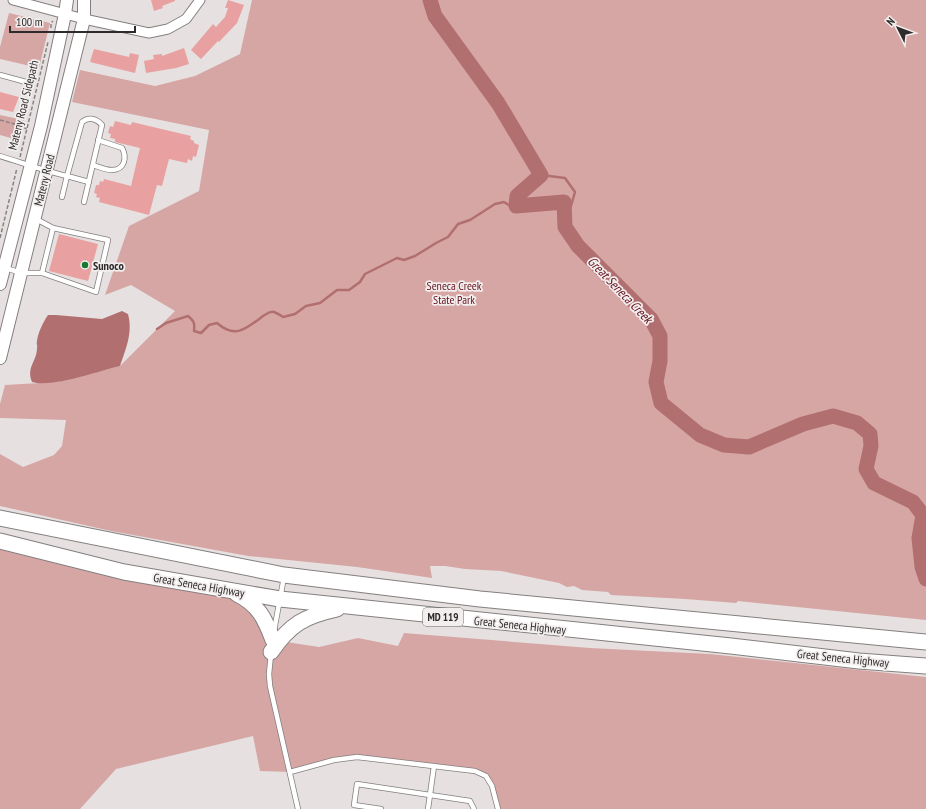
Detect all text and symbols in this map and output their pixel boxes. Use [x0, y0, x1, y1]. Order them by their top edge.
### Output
scale bar [10, 8, 135, 34]
north arrow [878, 8, 918, 48]
text: 100 m [16, 14, 43, 29]
text: N [883, 14, 898, 28]
street label: Mateny Road Sidepath [5, 59, 41, 151]
street label: Mateny Road [30, 152, 58, 208]
water label: Great Seneca Creek [584, 253, 657, 328]
place label: Sunoco [93, 258, 124, 273]
marker: Sunoco [80, 260, 90, 270]
park label: Seneca Creek State Park [427, 278, 482, 307]
street label: Great Seneca Highway [152, 570, 246, 601]
road number: MD 119 [423, 608, 463, 626]
street label: Great Seneca Highway [473, 613, 567, 637]
street label: Great Seneca Highway [796, 646, 890, 670]

